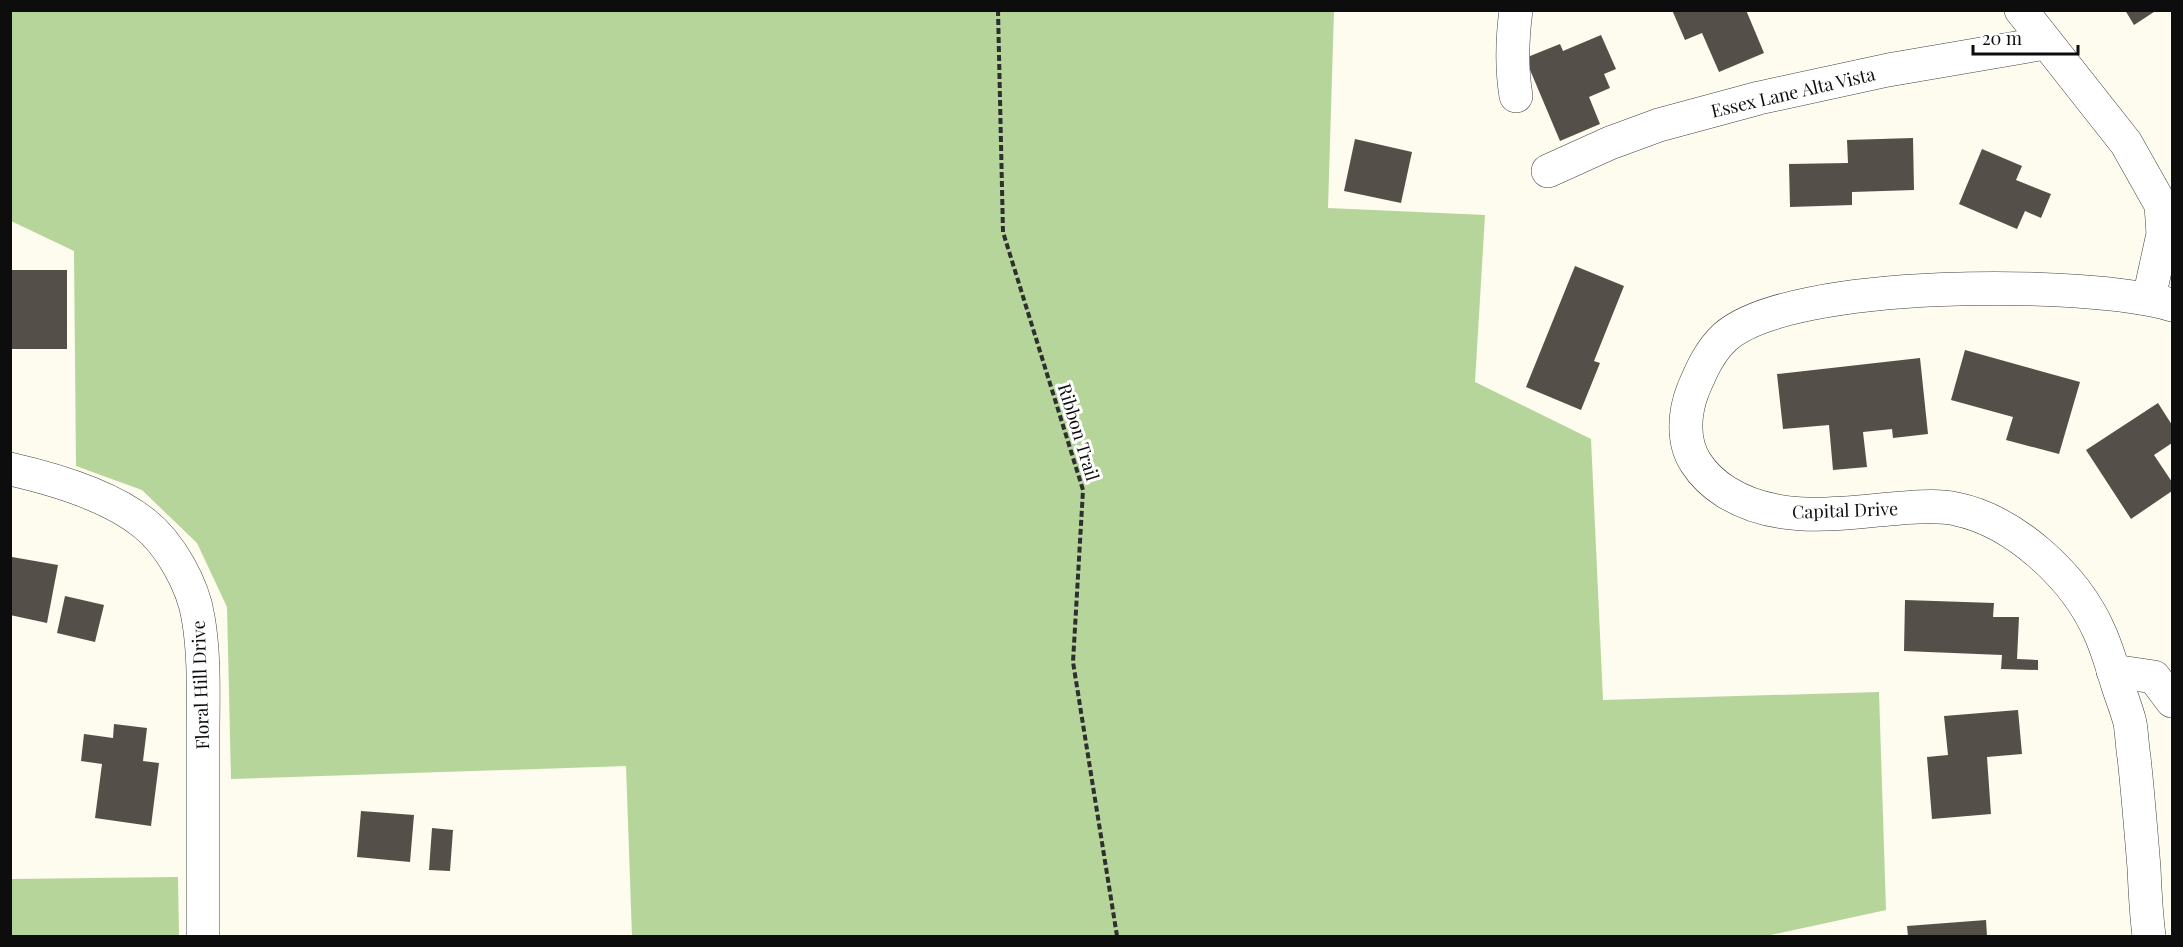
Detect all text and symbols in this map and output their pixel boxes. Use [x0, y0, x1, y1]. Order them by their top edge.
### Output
scale bar [1973, 18, 2078, 56]
text: 20 m [1982, 26, 2022, 50]
street label: Essex Lane Alta Vista [1709, 61, 1877, 123]
street label: Ribbon Trail [1053, 380, 1105, 484]
street label: Capital Drive [1792, 496, 1898, 524]
street label: Floral Hill Drive [186, 620, 214, 750]

